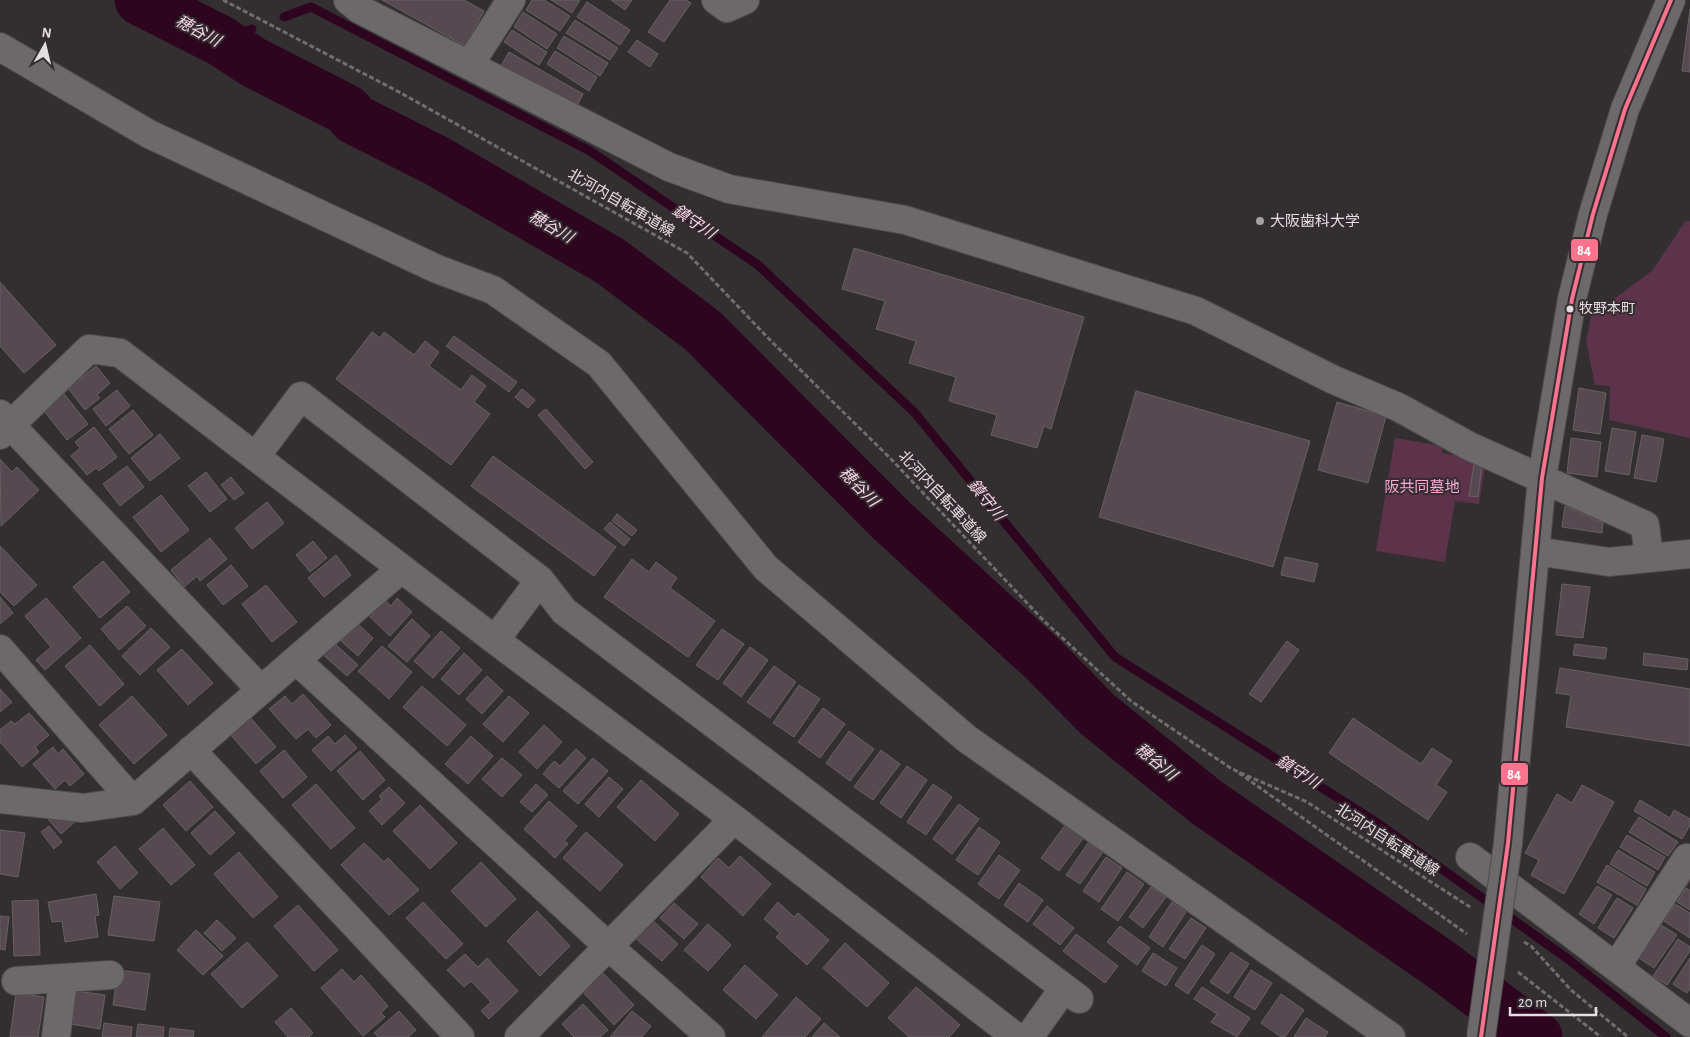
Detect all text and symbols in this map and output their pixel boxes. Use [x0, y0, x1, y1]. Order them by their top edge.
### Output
water label: 穂谷川 [173, 12, 225, 50]
north arrow [20, 20, 70, 70]
text: N [41, 26, 52, 41]
street label: 北河内自転車道線 [565, 165, 678, 239]
water label: 鎮守川 [670, 201, 721, 243]
water label: 穂谷川 [526, 207, 578, 247]
place label: 大阪歯科大学 [1270, 213, 1360, 229]
marker: 大阪歯科大学 [1254, 215, 1266, 227]
line badge: 84 [1570, 238, 1599, 262]
text: 84 [1577, 244, 1591, 258]
place label: 牧野本町 [1579, 300, 1635, 316]
marker: 牧野本町 [1565, 304, 1575, 314]
street label: 北河内自転車道線 [896, 447, 990, 546]
water label: 穂谷川 [836, 464, 884, 511]
water label: 鎮守川 [965, 476, 1009, 525]
park label: 阪共同墓地 [1384, 479, 1460, 495]
water label: 穂谷川 [1132, 740, 1182, 785]
water label: 鎮守川 [1273, 752, 1325, 793]
line badge: 84 [1500, 762, 1529, 786]
text: 84 [1507, 768, 1521, 782]
street label: 北河内自転車道線 [1333, 799, 1443, 879]
scale bar [1510, 984, 1596, 1016]
text: 20 m [1518, 995, 1547, 1010]

